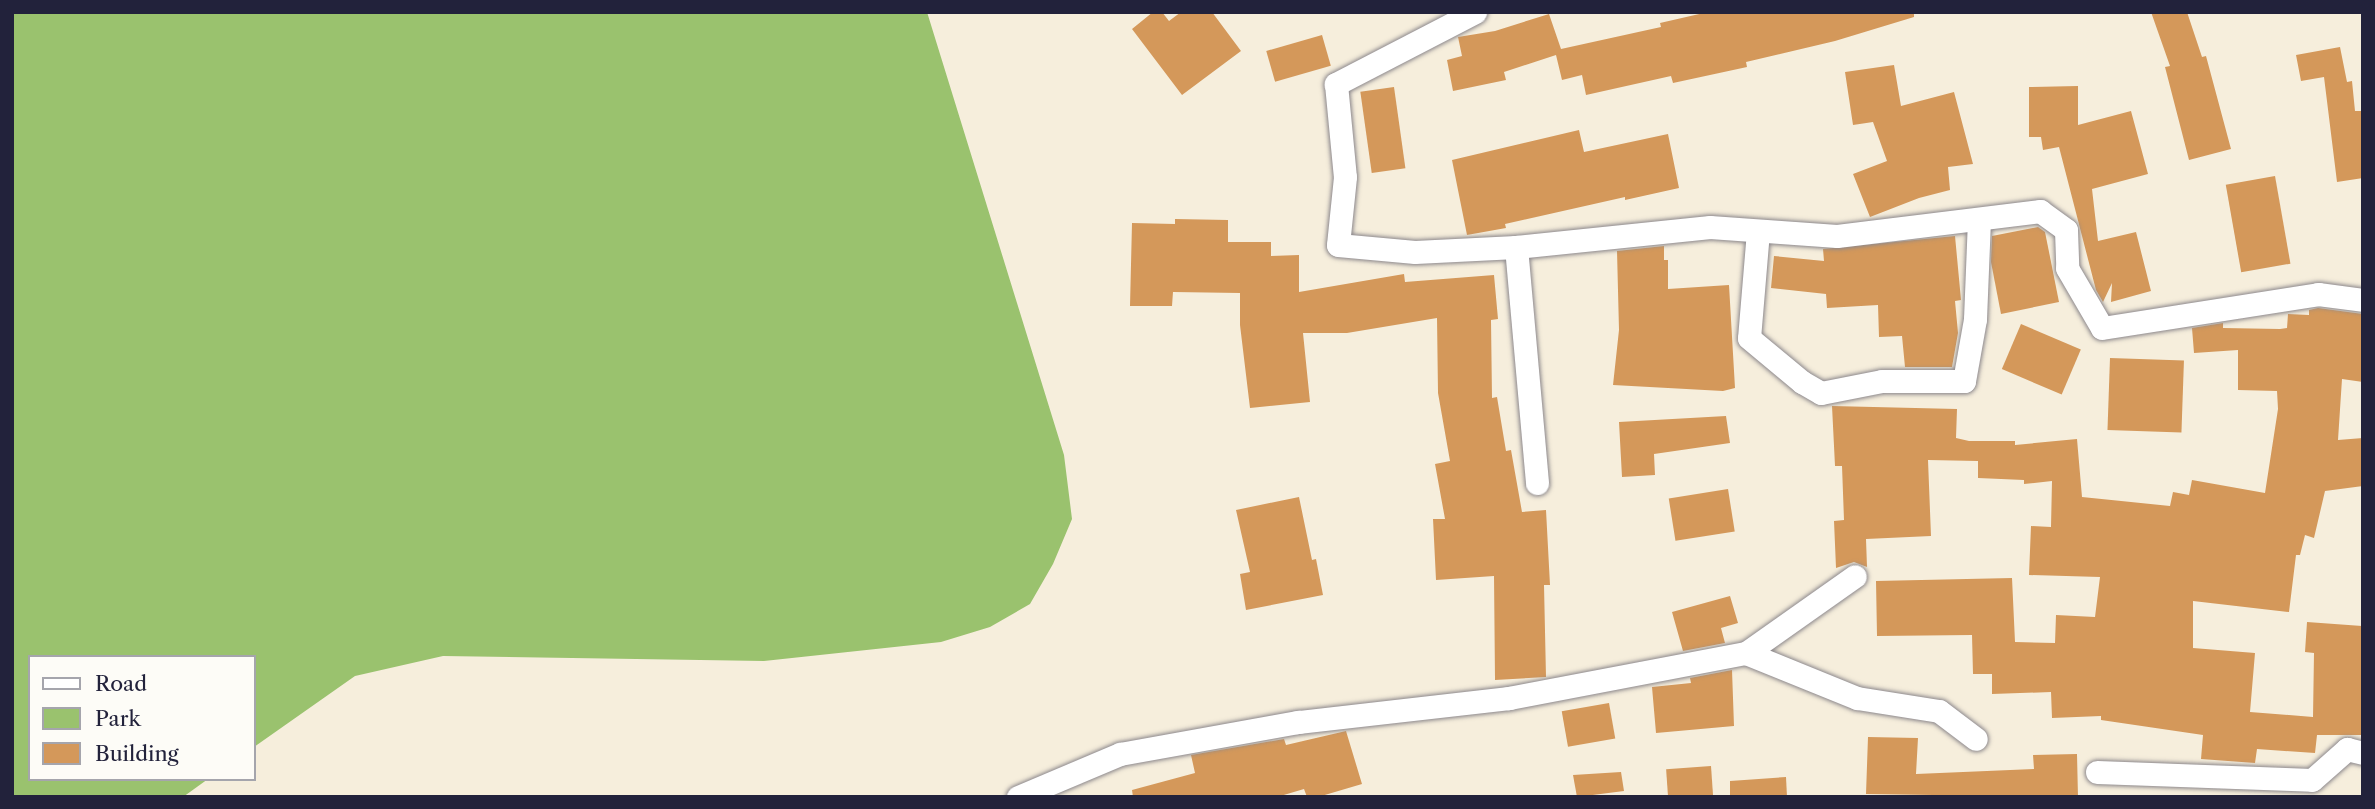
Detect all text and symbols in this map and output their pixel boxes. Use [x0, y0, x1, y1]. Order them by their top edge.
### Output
legend [28, 655, 256, 781]
text: Road [95, 671, 147, 696]
text: Park [95, 706, 141, 731]
text: Building [95, 741, 179, 766]

